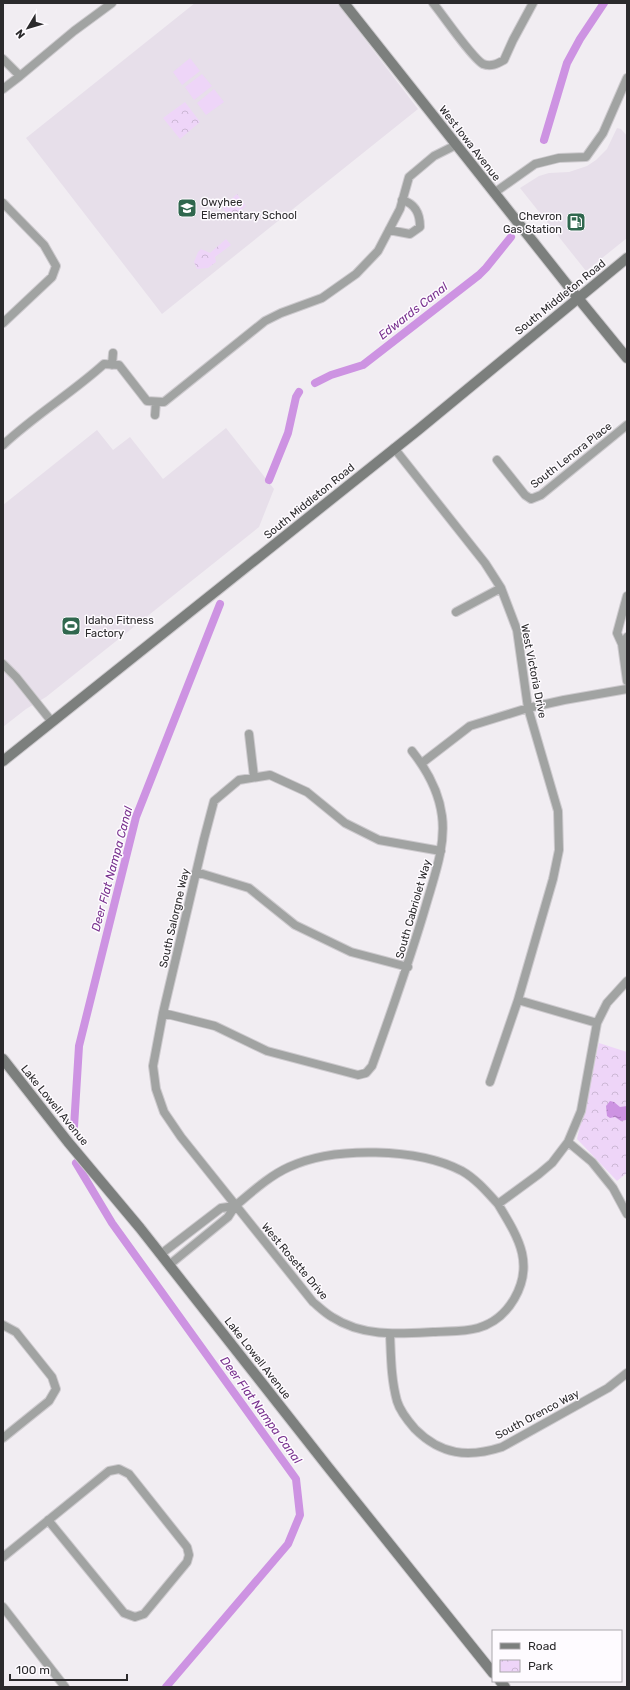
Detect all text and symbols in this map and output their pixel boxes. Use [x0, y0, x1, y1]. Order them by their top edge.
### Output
north arrow [8, 8, 48, 48]
text: N [13, 27, 28, 41]
street label: West Iowa Avenue [436, 103, 503, 184]
place label: Owyhee Elementary School [201, 196, 297, 222]
school or university icon: Owyhee Elementary School [176, 197, 198, 219]
place label: Chevron Gas Station [503, 210, 562, 236]
fuel station icon: Chevron Gas Station [565, 211, 587, 233]
street label: South Middleton Road [512, 257, 608, 338]
water label: Edwards Canal [376, 279, 451, 342]
street label: South Lenora Place [528, 420, 615, 491]
street label: South Middleton Road [261, 461, 357, 542]
place label: Idaho Fitness Factory [85, 614, 154, 640]
sports icon: Idaho Fitness Factory [60, 615, 82, 637]
street label: West Victoria Drive [518, 623, 549, 719]
water label: Deer Flat Nampa Canal [89, 804, 136, 933]
street label: South Cabriolet Way [393, 858, 434, 960]
street label: South Salorgne Way [157, 867, 192, 969]
street label: Lake Lowell Avenue [18, 1062, 91, 1148]
street label: West Rosette Drive [259, 1220, 331, 1302]
street label: Lake Lowell Avenue [222, 1315, 293, 1402]
water label: Deer Flat Nampa Canal [217, 1354, 305, 1467]
street label: South Orenco Way [493, 1387, 581, 1442]
legend [492, 1630, 622, 1682]
text: Road [528, 1639, 556, 1653]
scale bar [10, 1656, 127, 1682]
text: Park [528, 1659, 554, 1673]
text: 100 m [16, 1663, 50, 1677]

